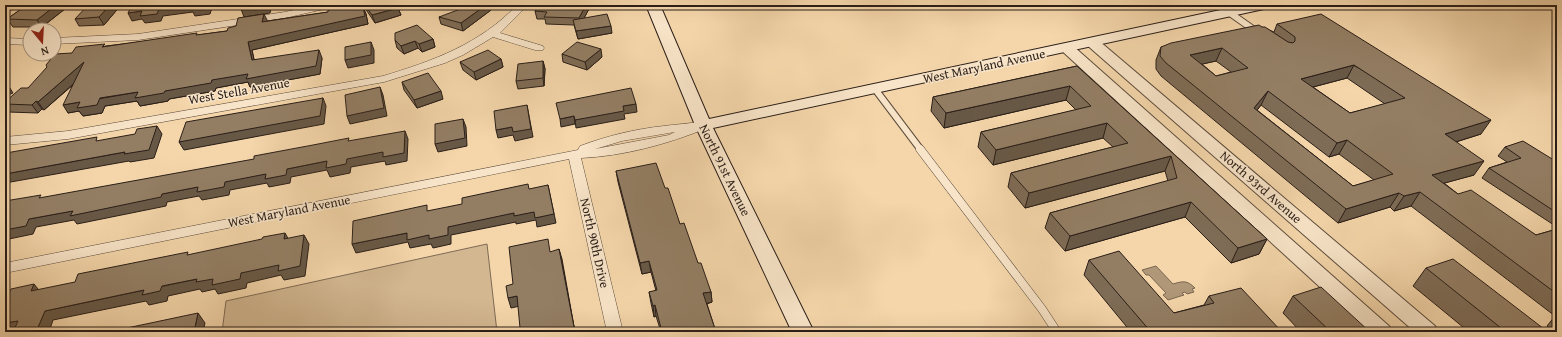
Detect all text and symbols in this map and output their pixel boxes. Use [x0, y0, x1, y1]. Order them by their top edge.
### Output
north arrow [22, 22, 62, 62]
text: N [39, 43, 51, 60]
street label: West Maryland Avenue [921, 44, 1047, 88]
street label: West Stella Avenue [187, 73, 291, 109]
street label: North 91st Avenue [694, 121, 756, 219]
street label: North 93rd Avenue [1216, 146, 1306, 228]
street label: West Maryland Avenue [226, 190, 352, 232]
street label: North 90th Drive [575, 196, 615, 290]

